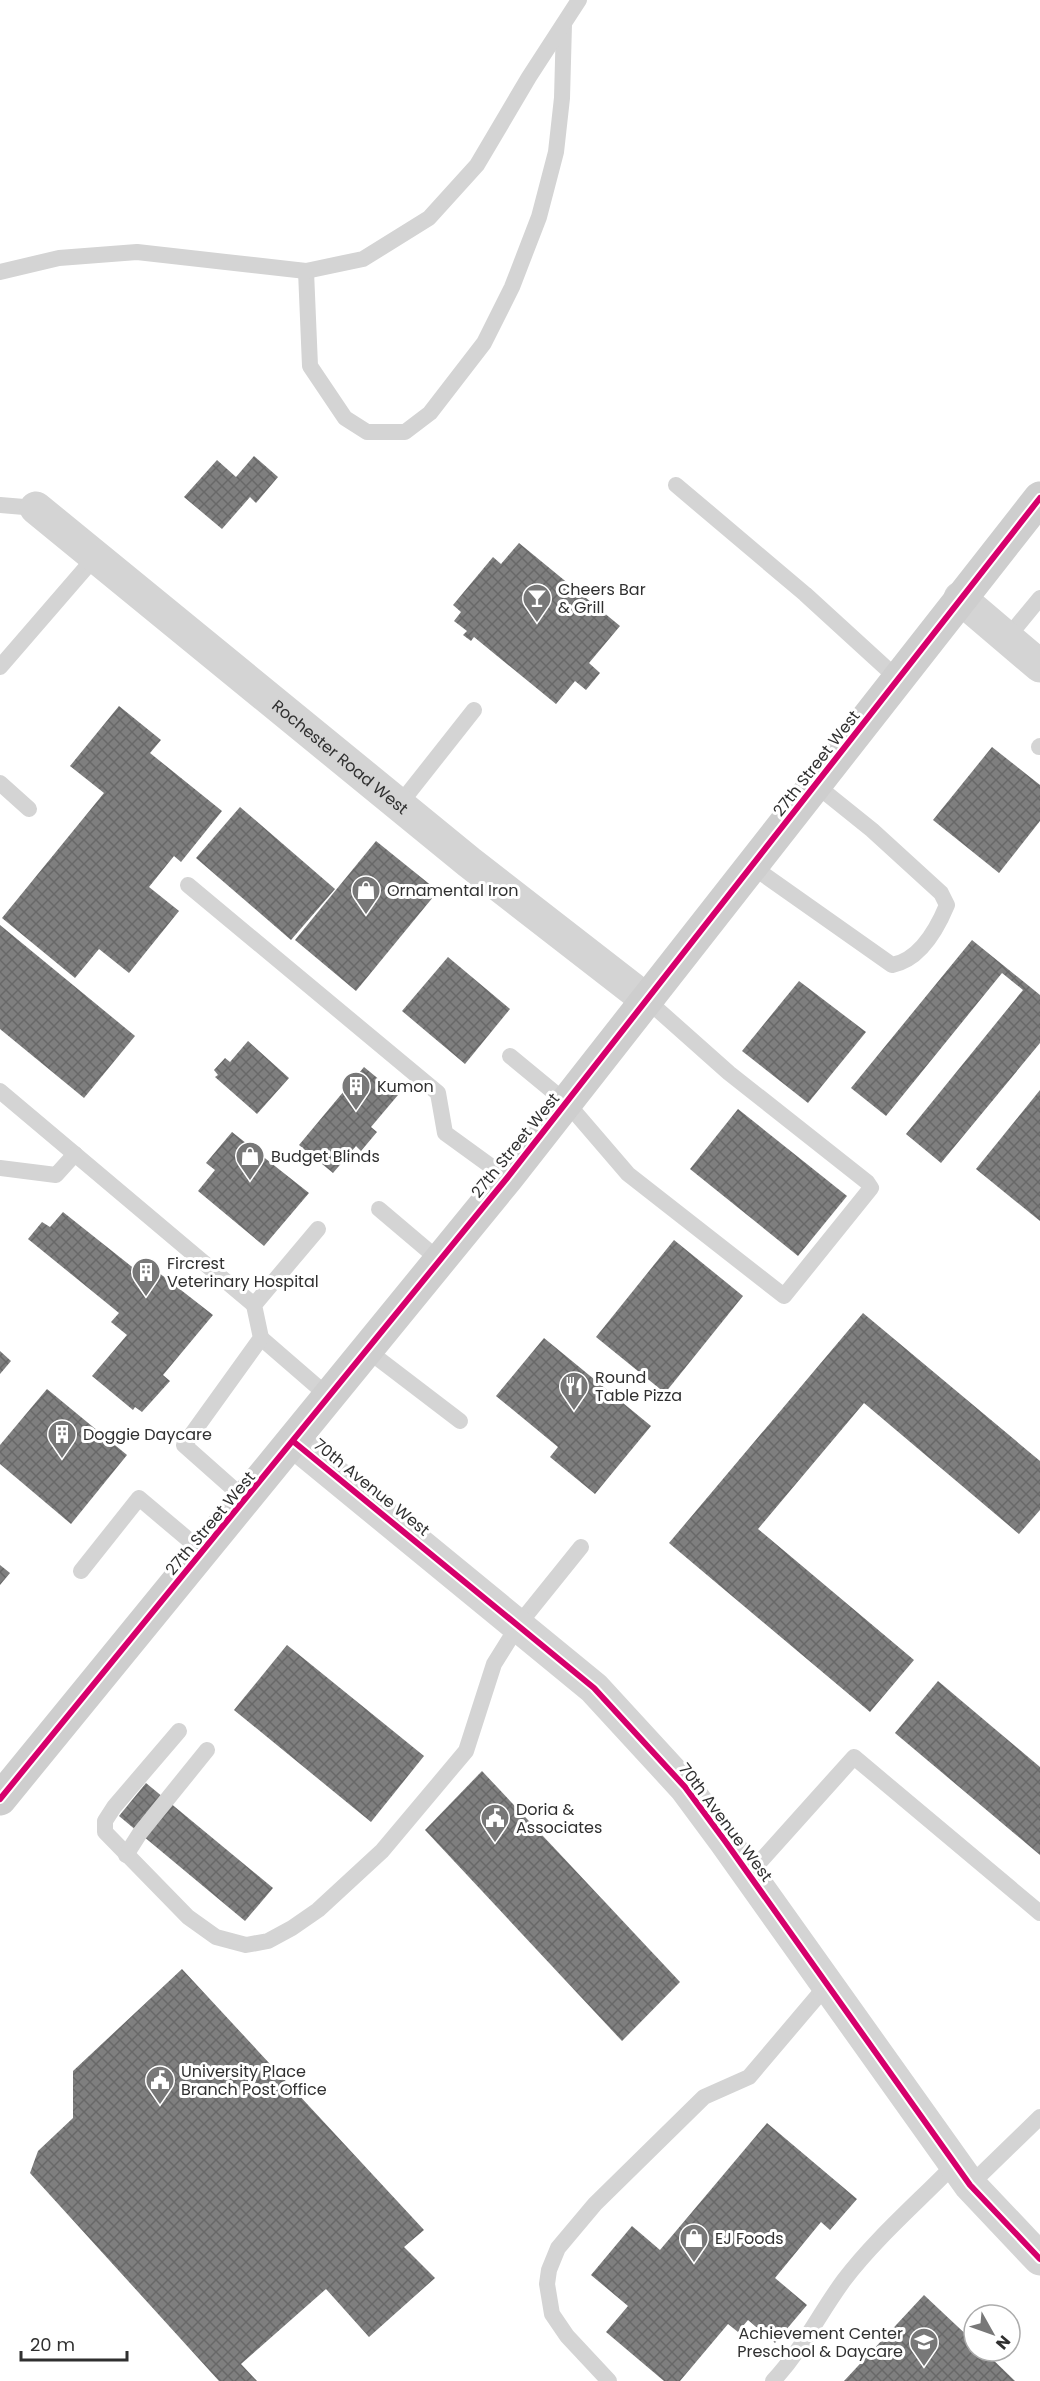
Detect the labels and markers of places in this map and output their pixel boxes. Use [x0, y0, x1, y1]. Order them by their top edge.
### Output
place label: Cheers Bar & Grill [558, 578, 646, 619]
bar icon: Cheers Bar & Grill [521, 582, 553, 624]
shop icon: Ornamental Iron [350, 874, 382, 916]
place label: Ornamental Iron [387, 879, 518, 902]
building icon: Kumon [340, 1070, 372, 1112]
place label: Kumon [377, 1075, 434, 1098]
shop icon: Budget Blinds [234, 1140, 266, 1182]
place label: Budget Blinds [271, 1145, 380, 1168]
place label: Fircrest Veterinary Hospital [167, 1252, 319, 1293]
building icon: Fircrest Veterinary Hospital [130, 1256, 162, 1298]
place label: Round Table Pizza [595, 1366, 682, 1407]
restaurant icon: Round Table Pizza [558, 1370, 590, 1412]
building icon: Doggie Daycare [46, 1418, 78, 1460]
place label: Doggie Daycare [83, 1423, 212, 1446]
place label: Doria & Associates [516, 1798, 602, 1839]
public building icon: Doria & Associates [479, 1802, 511, 1844]
place label: University Place Branch Post Office [181, 2060, 327, 2101]
public building icon: University Place Branch Post Office [144, 2064, 176, 2106]
shop icon: EJ Foods [678, 2222, 710, 2264]
place label: EJ Foods [715, 2227, 784, 2250]
place label: Achievement Center Preschool & Daycare [737, 2322, 903, 2363]
school or university icon: Achievement Center Preschool & Daycare [908, 2326, 940, 2368]

